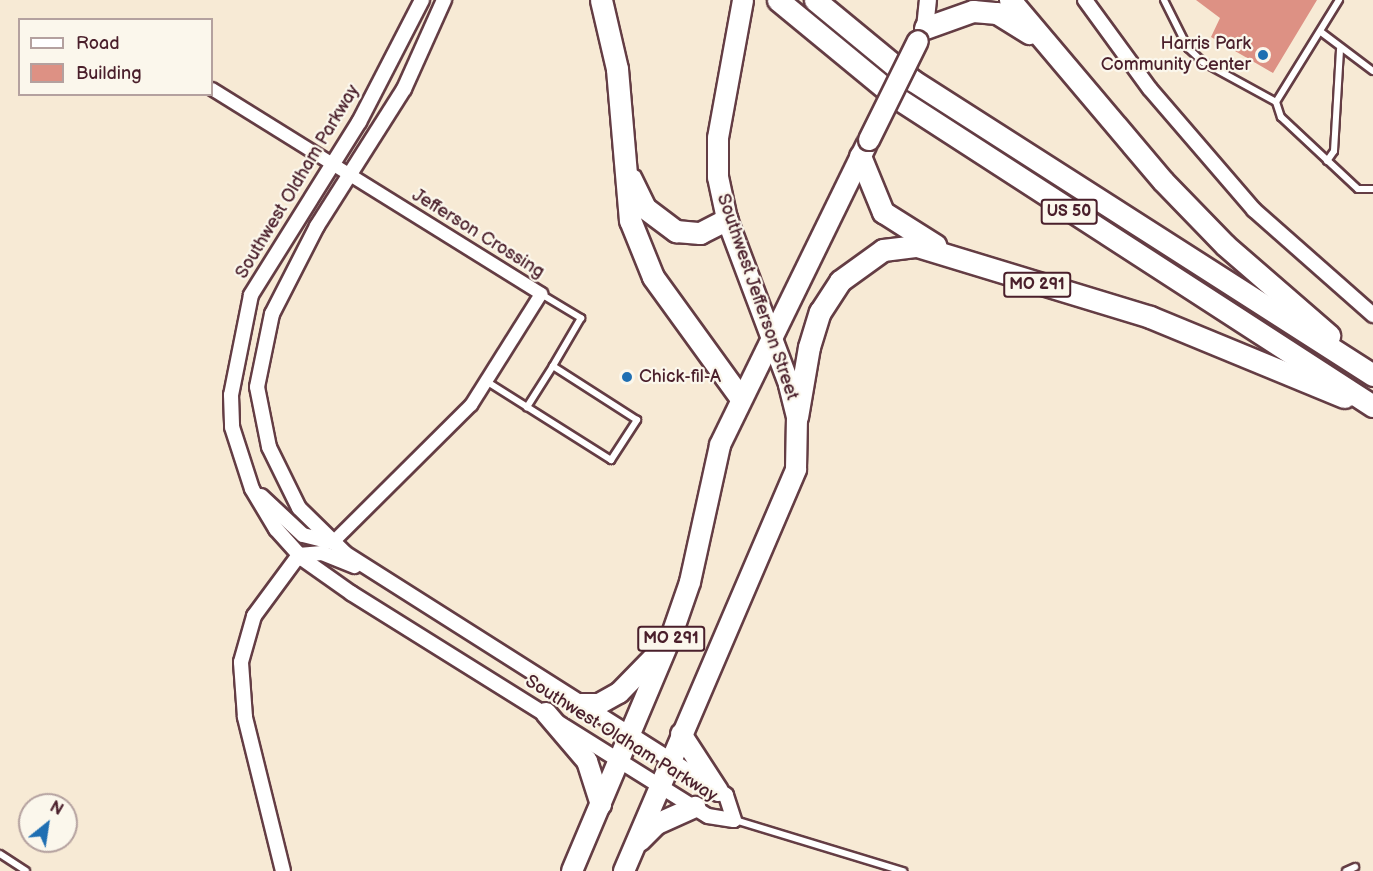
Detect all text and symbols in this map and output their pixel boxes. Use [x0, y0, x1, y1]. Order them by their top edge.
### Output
legend [18, 18, 213, 96]
text: Road [76, 33, 120, 54]
place label: Harris Park Community Center [1100, 34, 1251, 76]
marker: Harris Park Community Center [1256, 48, 1270, 62]
text: Building [76, 63, 142, 84]
street label: Southwest Oldham Parkway [231, 81, 365, 283]
street label: Jefferson Crossing [408, 185, 548, 283]
street label: Southwest Jefferson Street [711, 191, 803, 403]
road number: US 50 [1040, 199, 1098, 225]
road number: MO 291 [1002, 272, 1072, 298]
place label: Chick-fil-A [639, 366, 721, 388]
marker: Chick-fil-A [620, 370, 634, 384]
road number: MO 291 [636, 626, 706, 652]
street label: Southwest Oldham Parkway [521, 671, 721, 807]
north arrow [18, 793, 78, 853]
text: N [46, 797, 66, 820]

